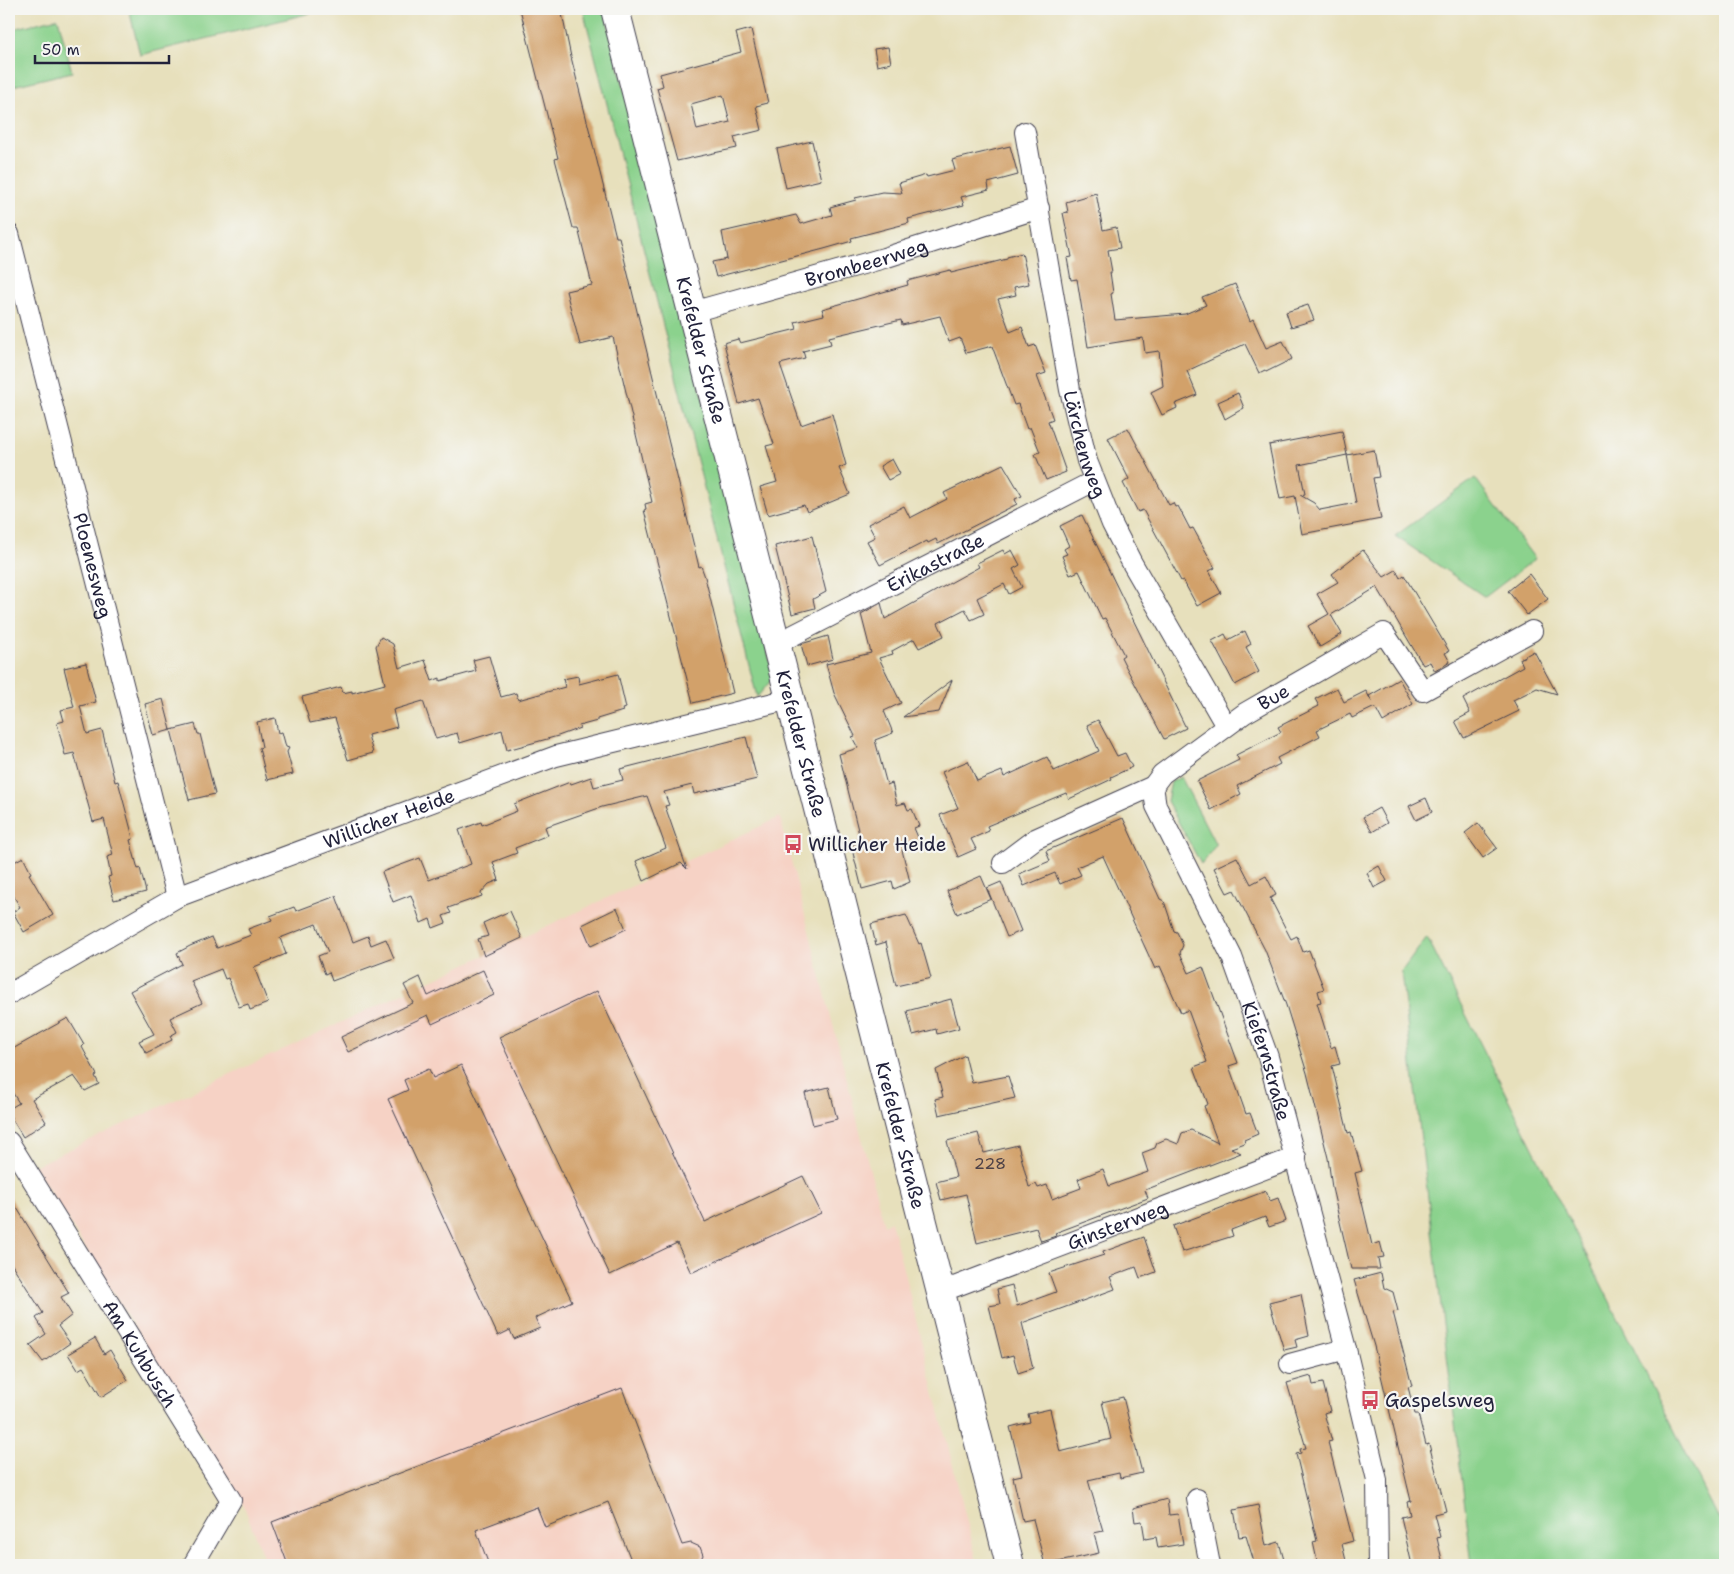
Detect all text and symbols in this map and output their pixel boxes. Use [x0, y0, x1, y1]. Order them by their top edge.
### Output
scale bar [35, 32, 169, 64]
text: 50 m [42, 40, 80, 60]
street label: Brombeerweg [802, 233, 931, 293]
street label: Krefelder Straße [670, 274, 732, 427]
street label: Lärchenweg [1057, 388, 1112, 502]
street label: Ploenesweg [67, 510, 118, 621]
street label: Erikastraße [882, 527, 989, 598]
street label: Krefelder Straße [770, 667, 832, 820]
street label: Bue [1253, 678, 1294, 716]
street label: Willicher Heide [320, 783, 458, 855]
place label: Willicher Heide [808, 832, 946, 857]
bus stop icon: Willicher Heide [782, 833, 804, 855]
street label: Kiefernstraße [1236, 998, 1296, 1124]
street label: Krefelder Straße [870, 1059, 931, 1212]
house number: 228 [974, 1153, 1006, 1174]
street label: Ginsterweg [1064, 1195, 1171, 1256]
street label: Am Kuhbusch [97, 1295, 183, 1413]
place label: Gaspelsweg [1385, 1388, 1495, 1413]
bus stop icon: Gaspelsweg [1359, 1389, 1381, 1411]

